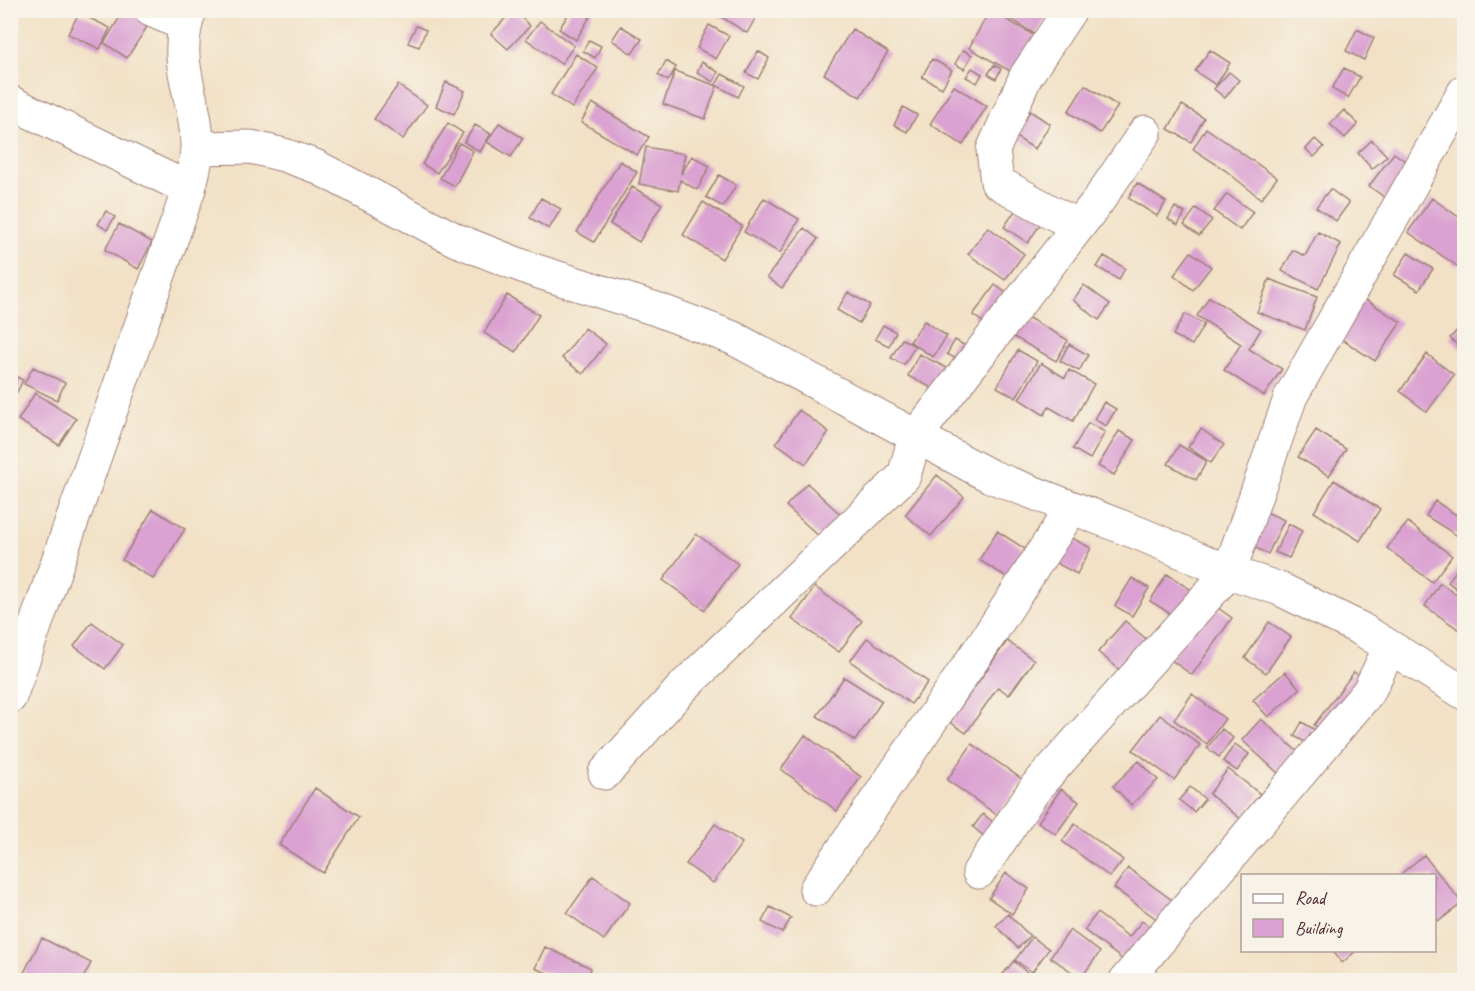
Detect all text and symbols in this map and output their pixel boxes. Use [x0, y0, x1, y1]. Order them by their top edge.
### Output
legend [1241, 874, 1436, 952]
text: Road [1295, 887, 1328, 909]
text: Building [1295, 917, 1344, 939]

